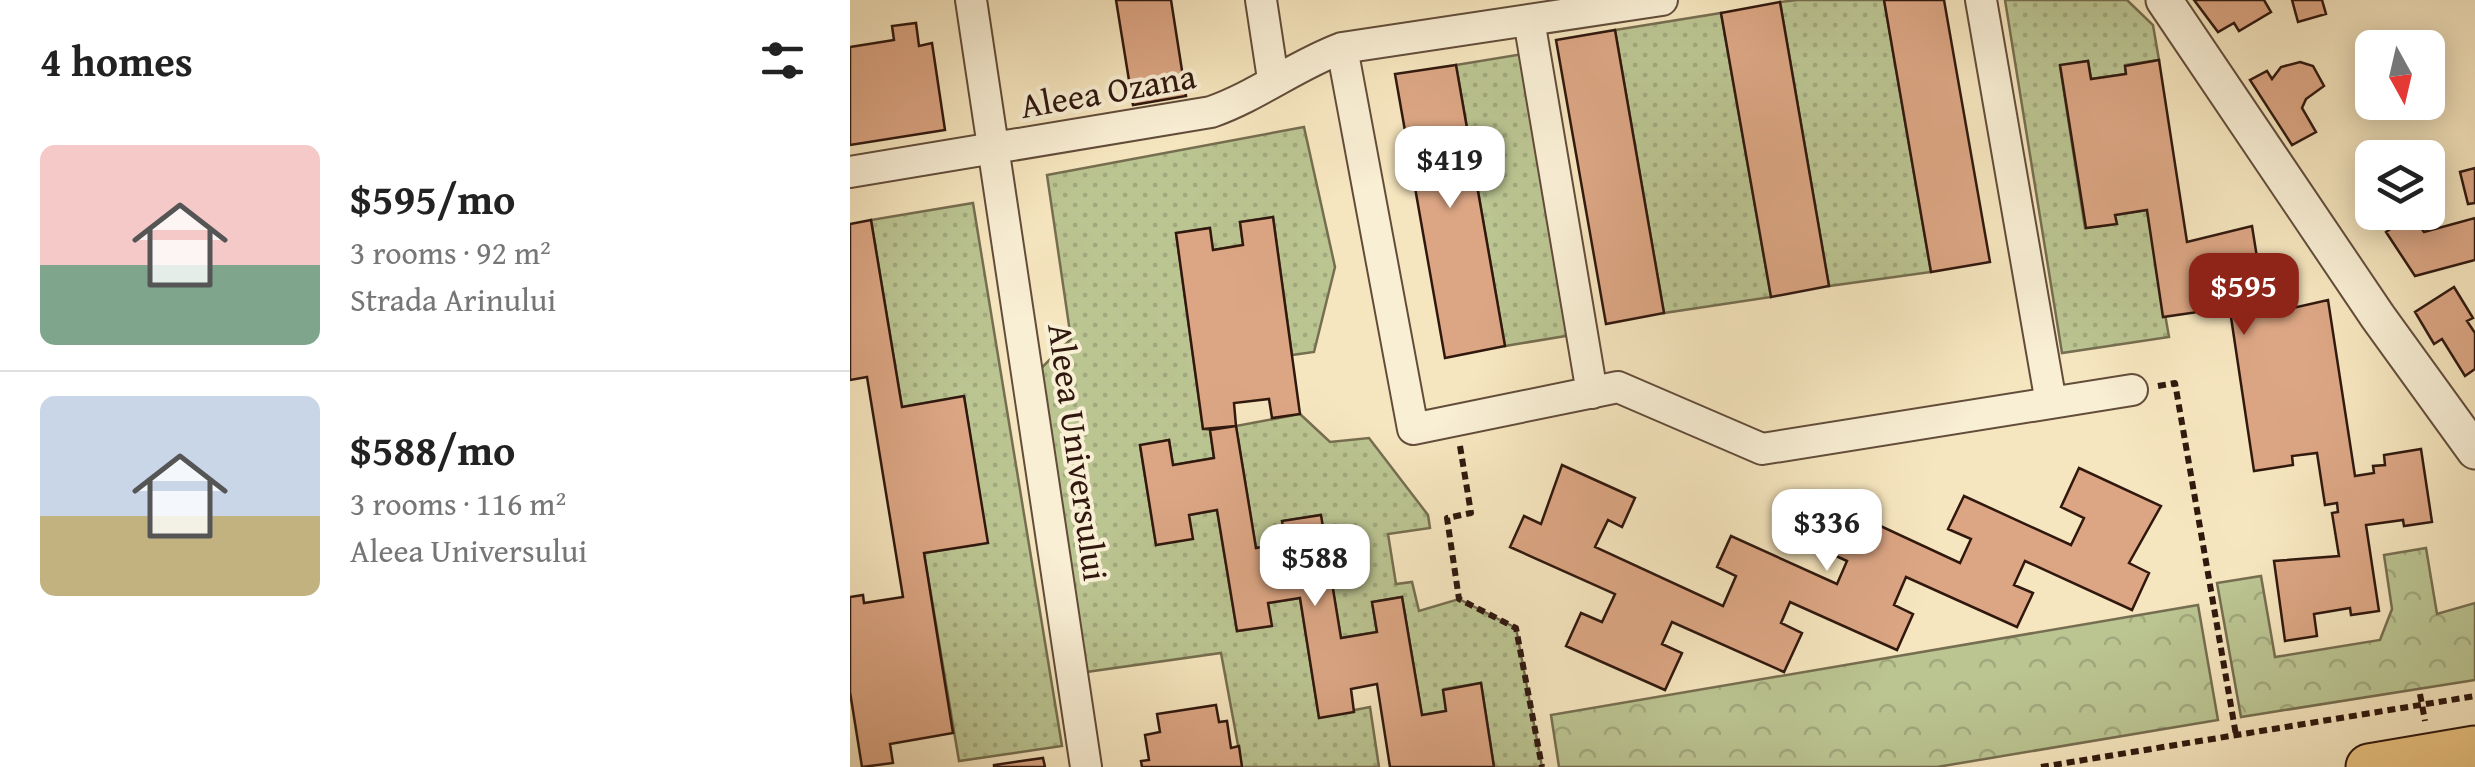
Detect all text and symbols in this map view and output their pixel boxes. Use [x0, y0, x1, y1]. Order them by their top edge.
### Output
text: 4 homes [40, 30, 193, 91]
north arrow [2355, 30, 2445, 120]
map controls [2355, 30, 2445, 230]
icon: filters [755, 33, 810, 88]
street label: Aleea Ozana [1016, 50, 1200, 131]
pin: $419 [1391, 126, 1509, 211]
text: $419 [1417, 135, 1483, 182]
button: layers [2355, 140, 2445, 230]
text: $595/mo [350, 168, 515, 229]
icon: home [120, 185, 240, 305]
text: 3 rooms · 92 m² [350, 229, 551, 276]
pin: $595 [2185, 253, 2303, 338]
text: $595 [2211, 262, 2277, 309]
text: Strada Arinului [350, 276, 556, 323]
street label: Aleea Universului [1035, 320, 1122, 584]
text: $588/mo [350, 419, 515, 480]
icon: home [120, 436, 240, 556]
text: 3 rooms · 116 m² [350, 480, 566, 527]
pin: $336 [1768, 489, 1886, 574]
text: $336 [1794, 498, 1860, 545]
pin: $588 [1256, 524, 1374, 609]
text: Aleea Universului [350, 527, 587, 574]
text: $588 [1282, 533, 1348, 580]

